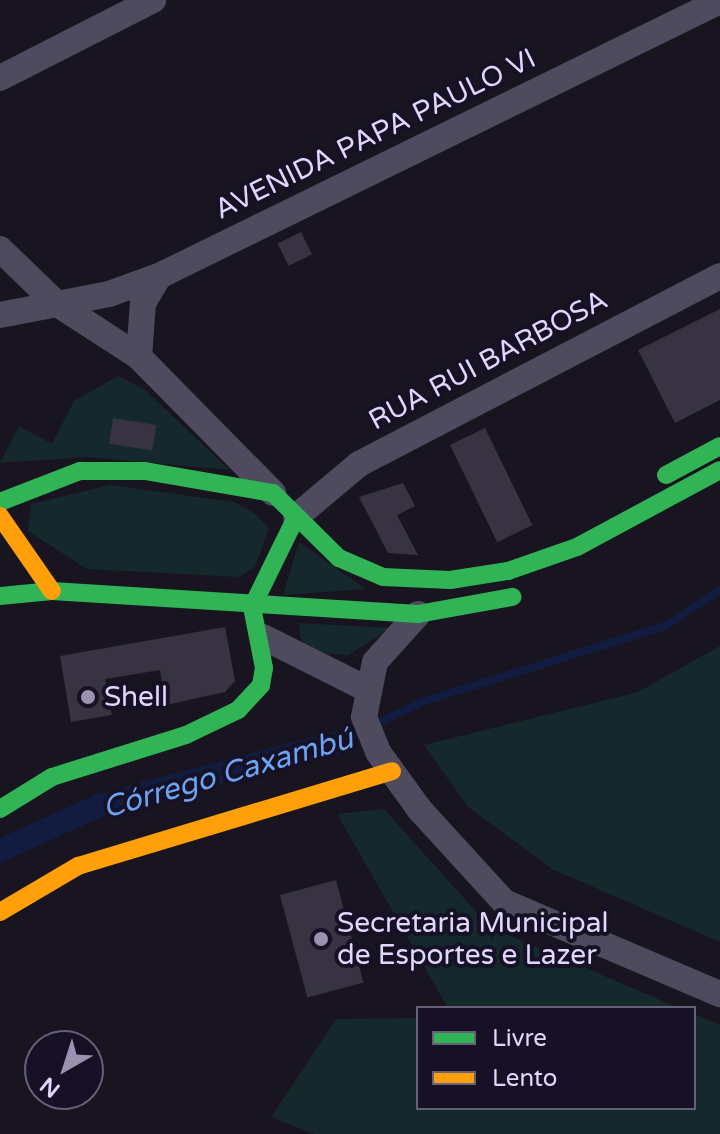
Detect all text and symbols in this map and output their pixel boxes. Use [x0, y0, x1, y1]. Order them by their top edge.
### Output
street label: AVENIDA PAPA PAULO VI [209, 41, 541, 227]
street label: RUA RUI BARBOSA [363, 283, 613, 437]
place label: Shell [104, 680, 168, 714]
marker: Shell [79, 688, 97, 706]
water label: Córrego Caxambú [99, 721, 357, 827]
place label: Secretaria Municipal de Esportes e Lazer [337, 906, 608, 972]
marker: Secretaria Municipal de Esportes e Lazer [312, 930, 330, 948]
legend [416, 1006, 696, 1110]
text: Livre [492, 1024, 547, 1053]
north arrow [24, 1030, 104, 1110]
text: Lento [492, 1064, 557, 1093]
text: N [35, 1071, 65, 1103]

